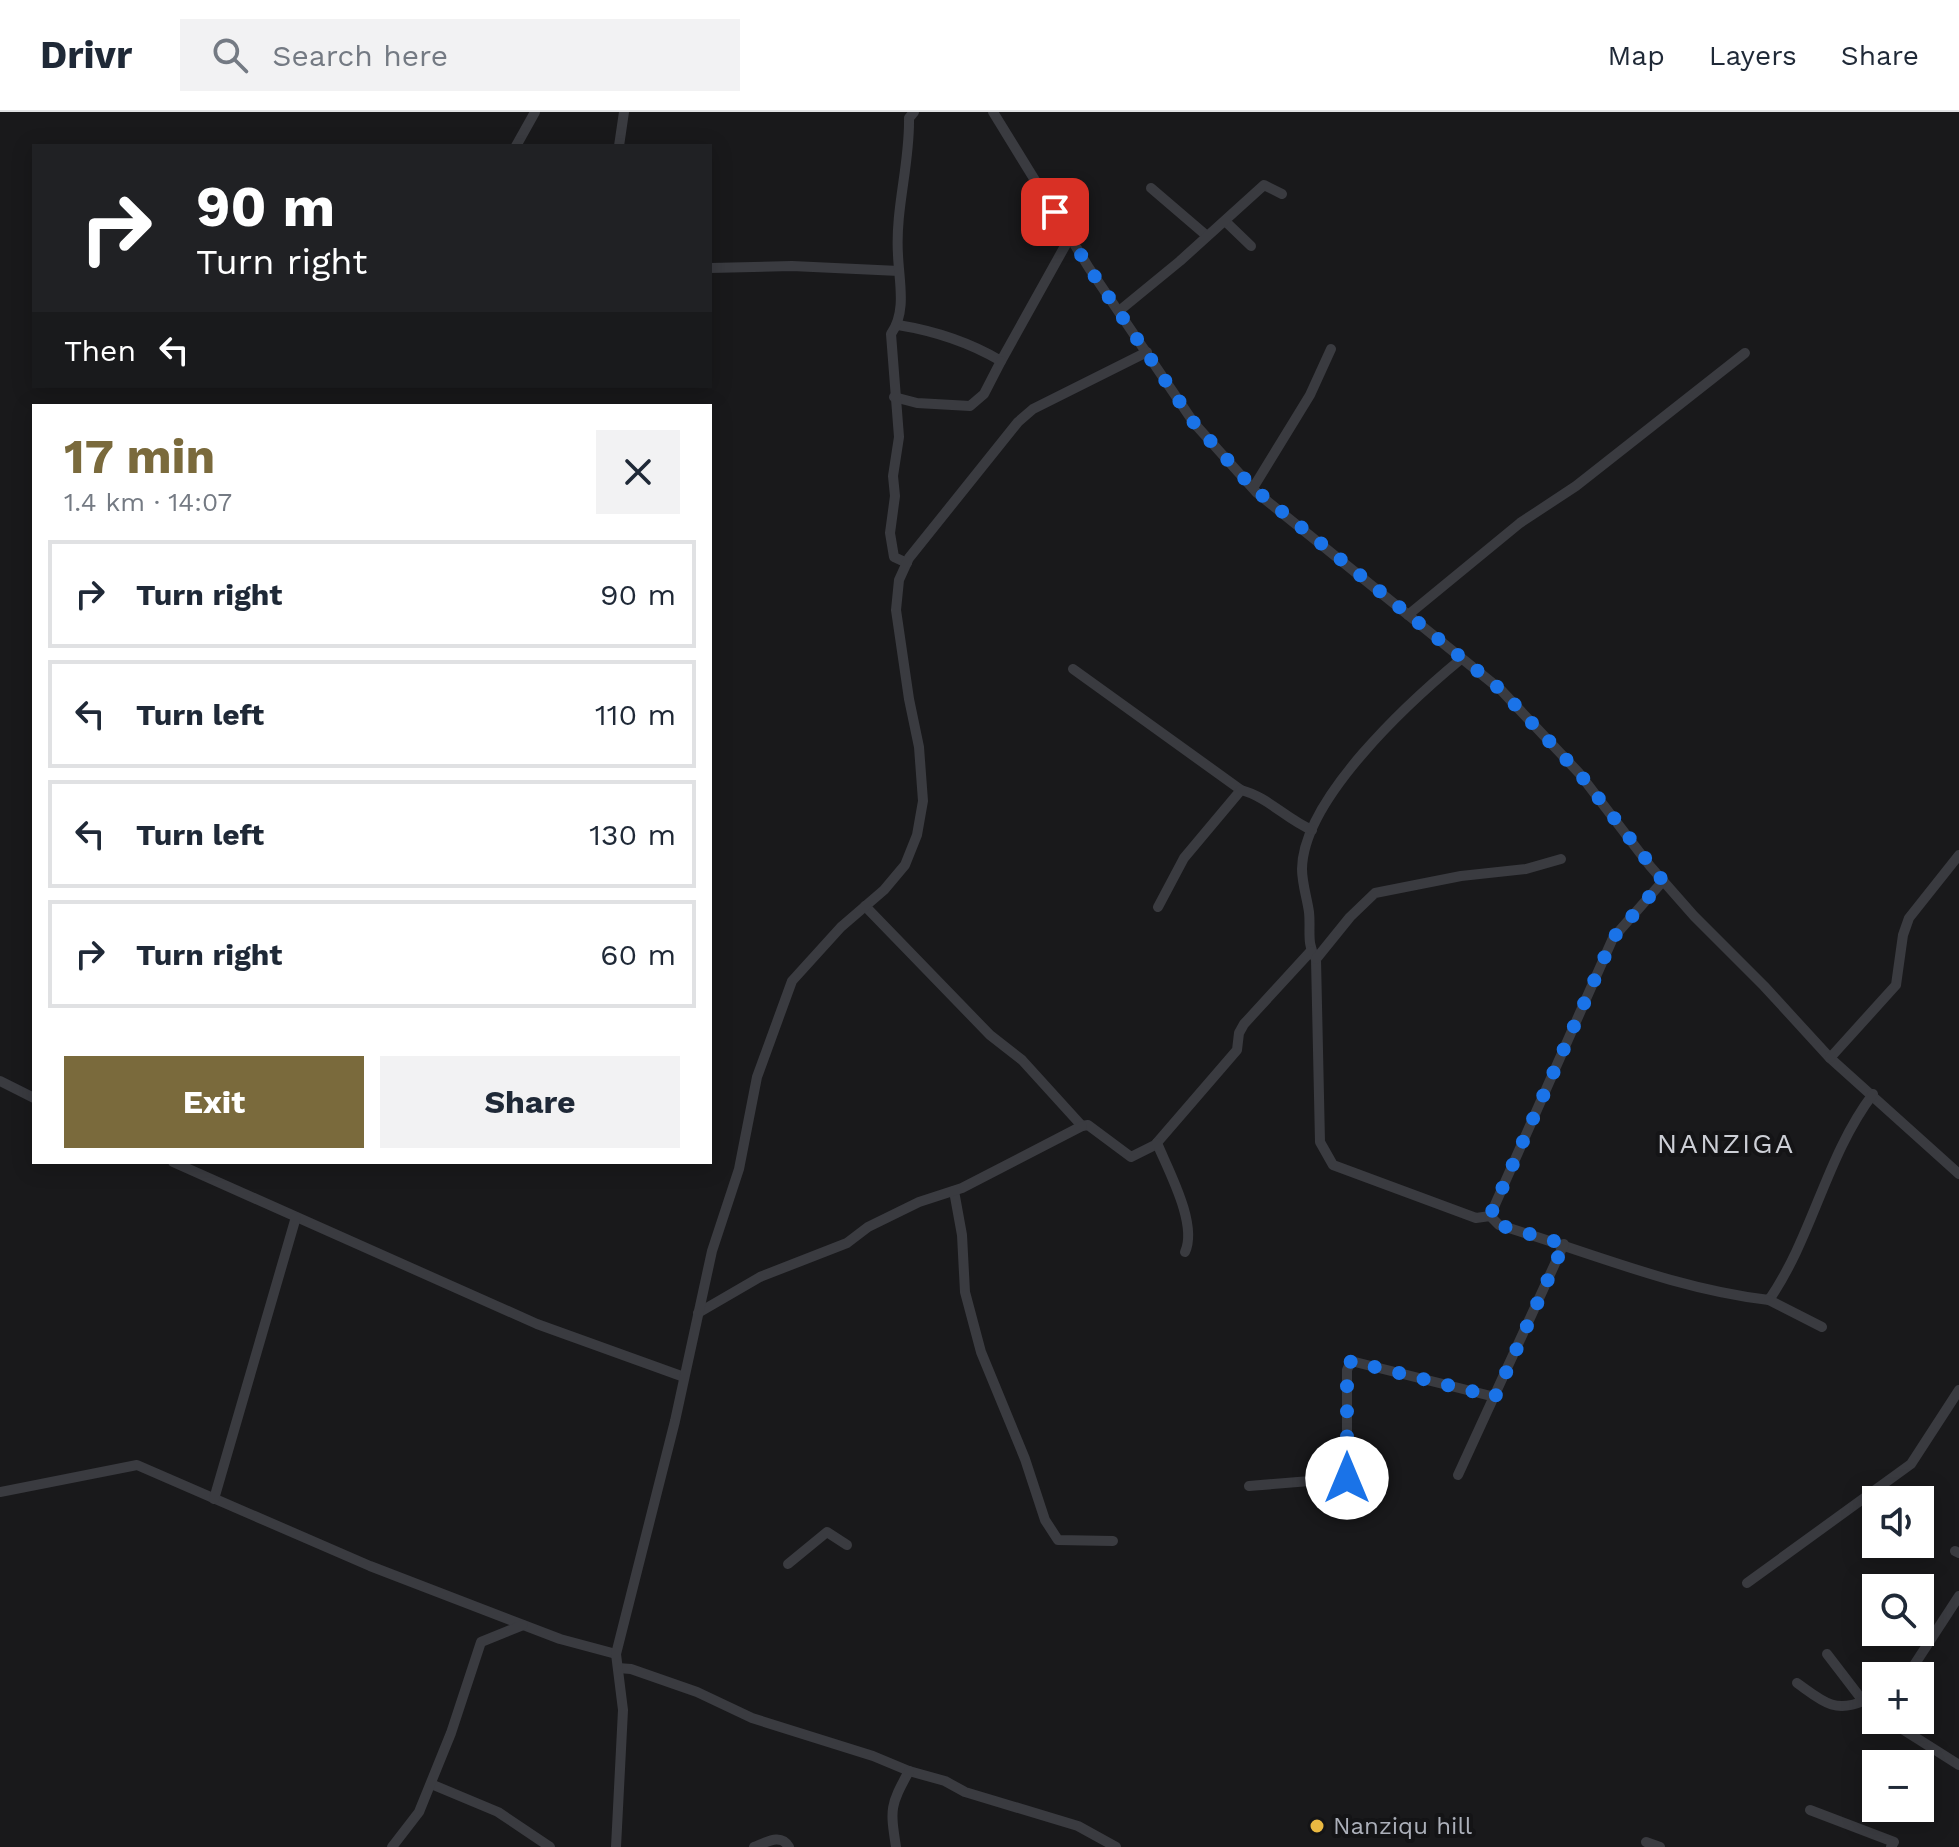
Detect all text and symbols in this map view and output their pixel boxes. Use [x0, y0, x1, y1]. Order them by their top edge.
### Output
search box [180, 19, 740, 91]
text: Drivr [40, 33, 132, 77]
icon: search [208, 33, 252, 77]
text: Search here [272, 38, 448, 73]
text: Map [1608, 39, 1665, 72]
text: Layers [1709, 39, 1797, 72]
text: Share [1841, 39, 1919, 72]
text: 90 m [196, 174, 335, 240]
icon: right [64, 176, 168, 280]
pin [1021, 178, 1089, 246]
icon: arrive [1033, 190, 1077, 234]
text: Turn right [196, 241, 367, 283]
icon: left [152, 328, 196, 372]
text: Then [64, 333, 136, 368]
text: 17 min [64, 428, 215, 485]
button: close [596, 430, 680, 514]
text: 1.4 km · 14:07 [64, 487, 232, 517]
icon: right [68, 572, 112, 616]
text: Turn right [136, 577, 282, 612]
text: 90 m [600, 577, 676, 612]
icon: left [68, 692, 112, 736]
text: Turn left [136, 697, 264, 732]
text: 110 m [595, 697, 676, 732]
icon: left [68, 812, 112, 856]
text: Turn left [136, 817, 264, 852]
text: 130 m [589, 817, 676, 852]
icon: right [68, 932, 112, 976]
text: Turn right [136, 937, 282, 972]
text: 60 m [600, 937, 676, 972]
button: Exit [64, 1056, 364, 1148]
button: Share [380, 1056, 680, 1148]
district label: NANZIGA [1657, 1127, 1795, 1160]
position arrow [1305, 1436, 1389, 1520]
map controls [1862, 1486, 1934, 1822]
button: sound [1862, 1486, 1934, 1558]
button: search [1862, 1574, 1934, 1646]
button: + [1862, 1662, 1934, 1734]
button: − [1862, 1750, 1934, 1822]
place label: Nanziqu hill [1333, 1812, 1473, 1840]
marker: Nanziqu hill [1308, 1817, 1326, 1835]

